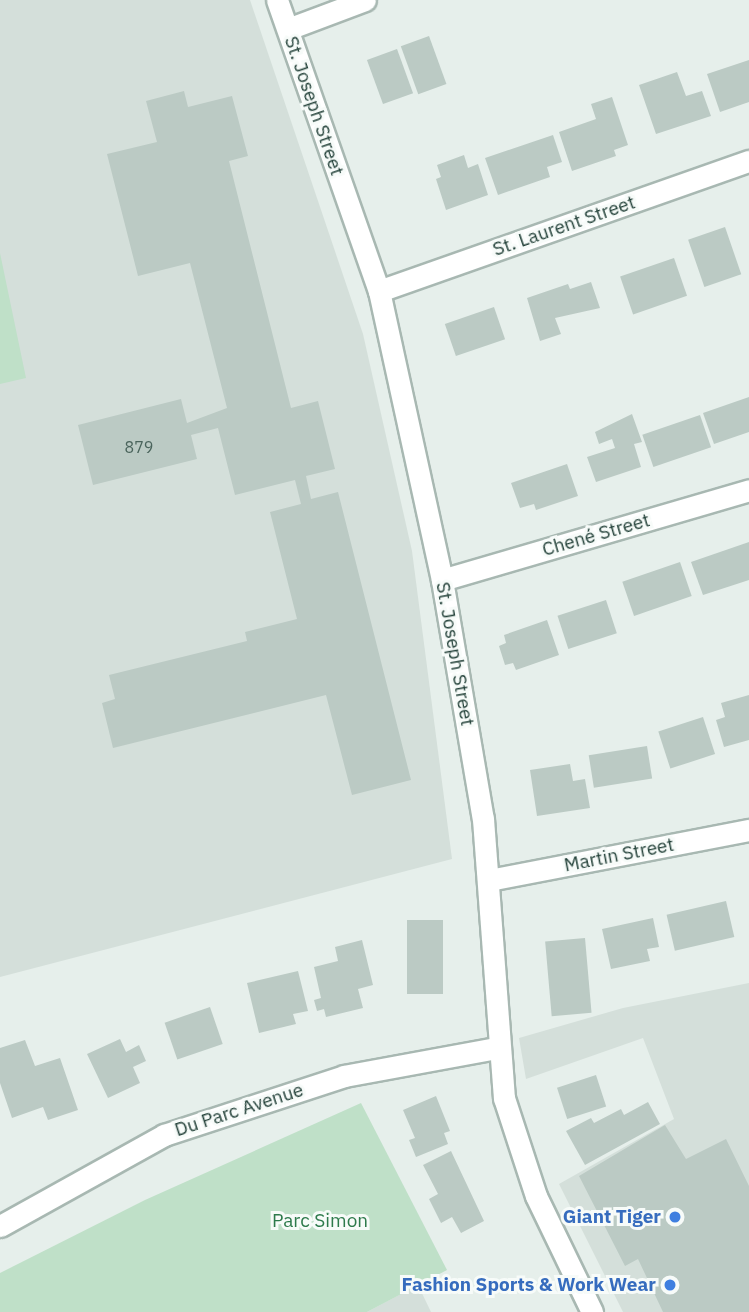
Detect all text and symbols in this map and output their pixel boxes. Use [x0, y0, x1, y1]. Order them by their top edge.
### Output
street label: St. Joseph Street [279, 33, 349, 179]
street label: St. Laurent Street [490, 191, 638, 261]
house number: 879 [125, 437, 153, 457]
street label: Chené Street [540, 509, 652, 561]
street label: St. Joseph Street [431, 580, 479, 728]
street label: Martin Street [562, 833, 676, 877]
street label: Du Parc Avenue [172, 1078, 306, 1142]
place label: Giant Tiger [563, 1206, 661, 1228]
marker: Giant Tiger [667, 1209, 683, 1225]
park label: Parc Simon [272, 1210, 368, 1232]
place label: Fashion Sports & Work Wear [402, 1274, 656, 1296]
marker: Fashion Sports & Work Wear [662, 1277, 678, 1293]

